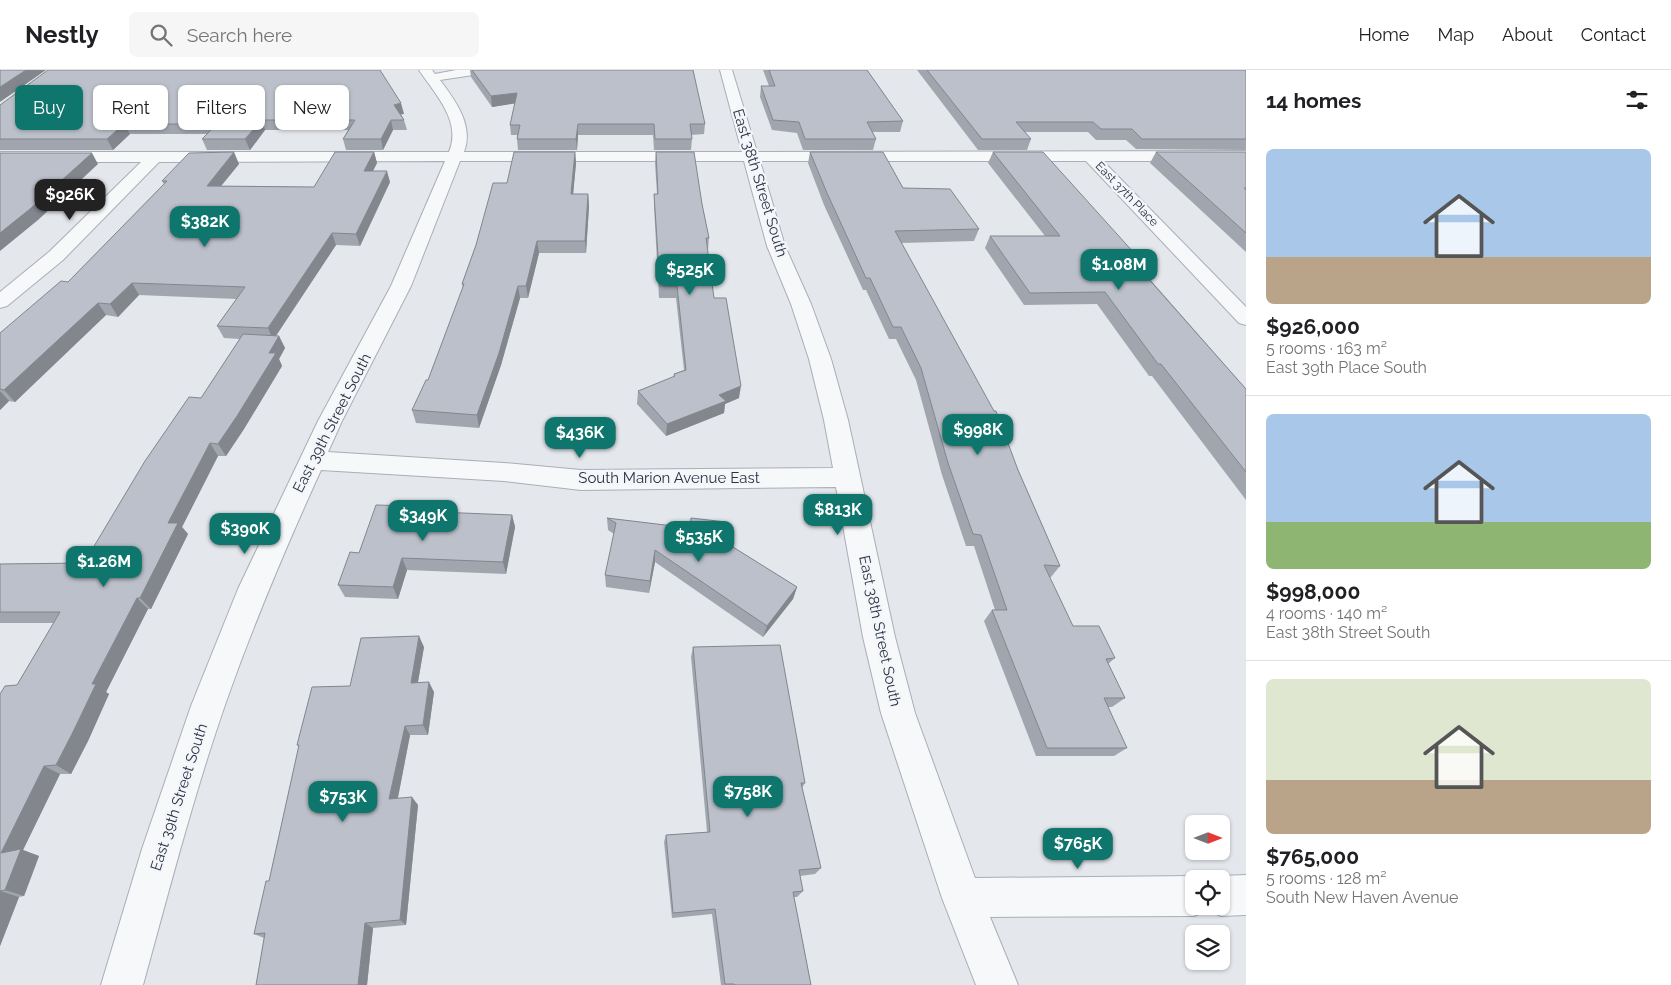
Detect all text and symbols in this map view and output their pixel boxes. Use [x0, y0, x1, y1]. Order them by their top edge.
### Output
search box [129, 12, 479, 57]
text: Nestly [25, 20, 99, 49]
icon: search [147, 21, 175, 49]
text: Search here [187, 24, 292, 46]
text: Home [1358, 24, 1409, 45]
text: Map [1437, 24, 1474, 45]
text: About [1502, 24, 1553, 45]
text: Contact [1581, 24, 1646, 45]
chip: Buy [15, 85, 83, 130]
chip: Rent [93, 85, 168, 130]
chip: Filters [178, 85, 265, 130]
chip: New [275, 85, 349, 130]
icon: filters [1623, 86, 1651, 114]
text: 14 homes [1266, 88, 1361, 113]
street label: East 38th Street South [729, 107, 791, 259]
street label: East 37th Place [1093, 159, 1161, 229]
pin: $926K [35, 178, 105, 221]
icon: home [1414, 181, 1504, 271]
text: $926K [45, 185, 95, 204]
pin: $382K [170, 206, 240, 248]
text: $382K [181, 212, 229, 231]
pin: $1.08M [1078, 248, 1160, 291]
pin: $525K [655, 254, 725, 296]
text: $1.08M [1092, 255, 1146, 274]
text: $525K [666, 260, 714, 279]
text: $926,000 [1266, 314, 1360, 339]
text: 5 rooms · 163 m² [1266, 339, 1387, 358]
street label: East 39th Street South [289, 350, 375, 496]
text: East 39th Place South [1266, 358, 1427, 377]
pin: $998K [943, 414, 1013, 456]
pin: $436K [545, 416, 615, 459]
text: $998K [953, 420, 1003, 439]
text: $436K [556, 423, 604, 442]
icon: home [1414, 447, 1504, 537]
street label: South Marion Avenue East [578, 469, 760, 487]
pin: $813K [803, 494, 873, 536]
pin: $349K [388, 500, 458, 542]
text: $813K [814, 500, 862, 519]
text: $349K [399, 506, 447, 525]
pin: $390K [210, 512, 280, 555]
text: $390K [221, 519, 269, 538]
pin: $535K [664, 520, 734, 563]
text: $535K [675, 527, 723, 546]
pin: $1.26M [63, 546, 145, 588]
text: $1.26M [77, 552, 131, 571]
street label: East 38th Street South [855, 554, 905, 708]
text: $998,000 [1266, 579, 1360, 604]
text: 4 rooms · 140 m² [1266, 604, 1387, 623]
text: East 38th Street South [1266, 623, 1430, 642]
icon: home [1414, 712, 1504, 802]
street label: East 39th Street South [147, 721, 211, 873]
pin: $758K [713, 776, 783, 818]
pin: $753K [308, 780, 378, 823]
text: $758K [724, 782, 772, 801]
text: $753K [319, 787, 367, 806]
north arrow [1185, 815, 1230, 860]
map controls [1185, 815, 1230, 970]
pin: $765K [1043, 828, 1113, 870]
text: $765K [1054, 834, 1102, 853]
text: $765,000 [1266, 844, 1359, 869]
text: 5 rooms · 128 m² [1266, 869, 1386, 888]
button: locate [1185, 870, 1230, 915]
text: South New Haven Avenue [1266, 888, 1458, 907]
button: layers [1185, 925, 1230, 970]

